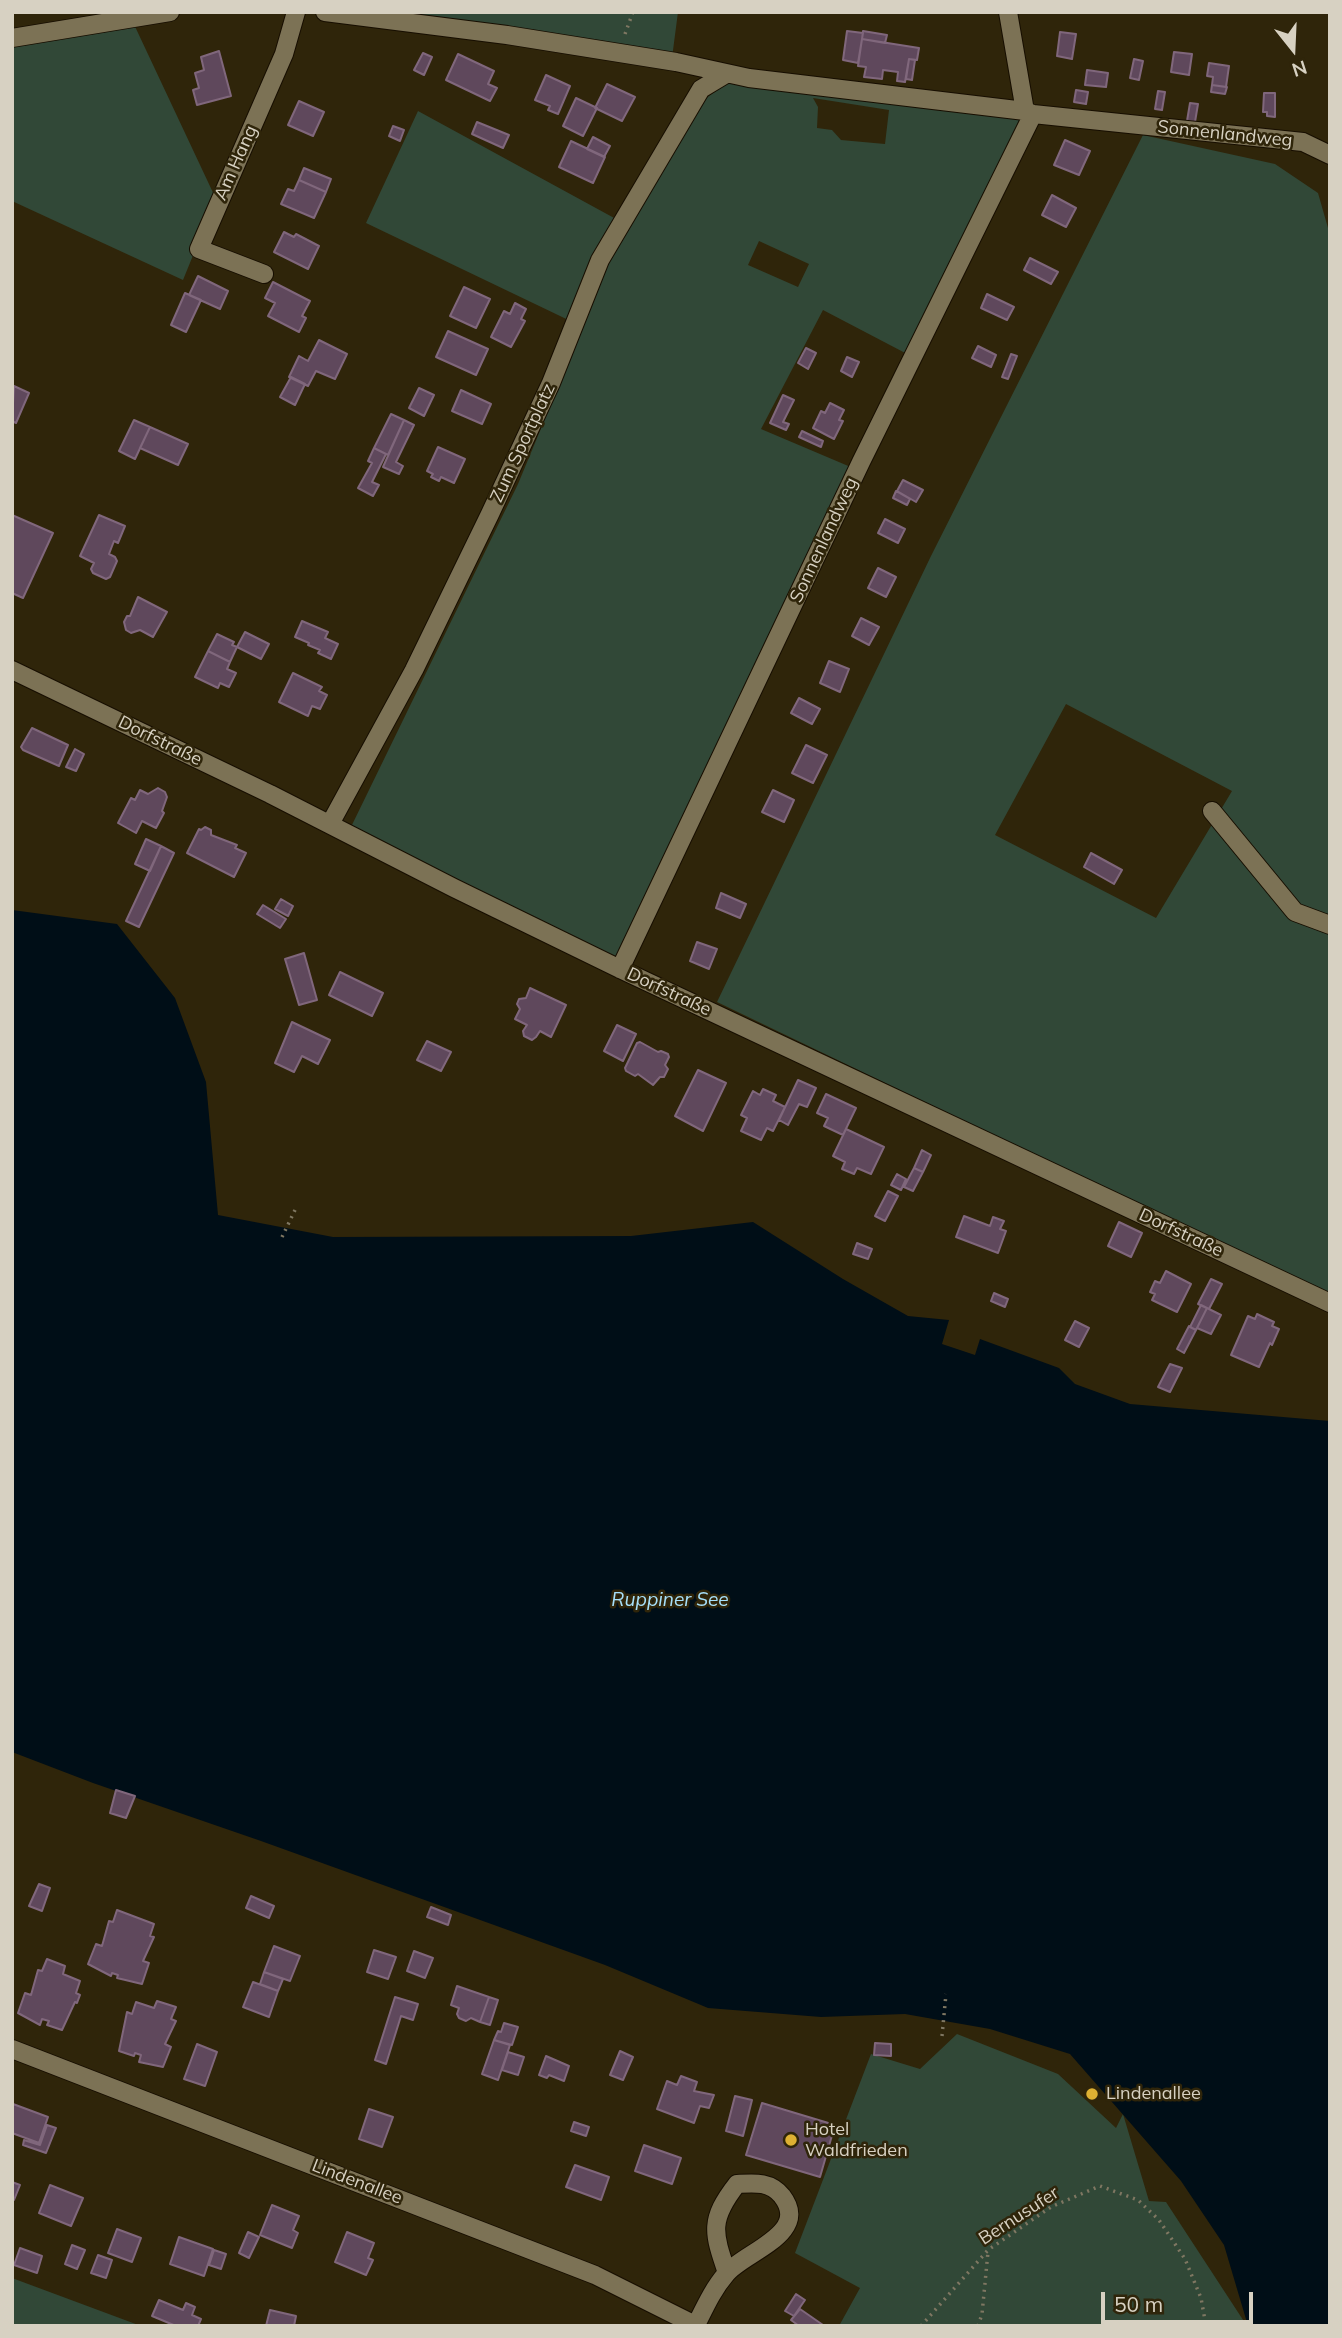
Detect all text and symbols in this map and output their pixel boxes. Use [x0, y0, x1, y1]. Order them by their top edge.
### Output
north arrow [1258, 14, 1328, 84]
text: N [1289, 55, 1310, 83]
street label: Sonnenlandweg [1156, 116, 1294, 152]
street label: Am Hang [210, 122, 262, 204]
street label: Zum Sportplatz [486, 380, 560, 506]
street label: Sonnenlandweg [786, 474, 862, 606]
street label: Dorfstraße [115, 711, 205, 771]
street label: Dorfstraße [624, 963, 714, 1021]
street label: Dorfstraße [1136, 1204, 1226, 1262]
water label: Ruppiner See [611, 1589, 729, 1611]
place label: Lindenallee [1106, 2083, 1201, 2105]
marker: Lindenallee [1084, 2086, 1100, 2102]
place label: Hotel Waldfrieden [805, 2119, 908, 2162]
marker: Hotel Waldfrieden [783, 2132, 799, 2148]
street label: Lindenallee [309, 2155, 405, 2209]
street label: Bernusufer [975, 2182, 1063, 2250]
scale bar [1104, 2278, 1256, 2322]
text: 50 m [1114, 2291, 1163, 2317]

